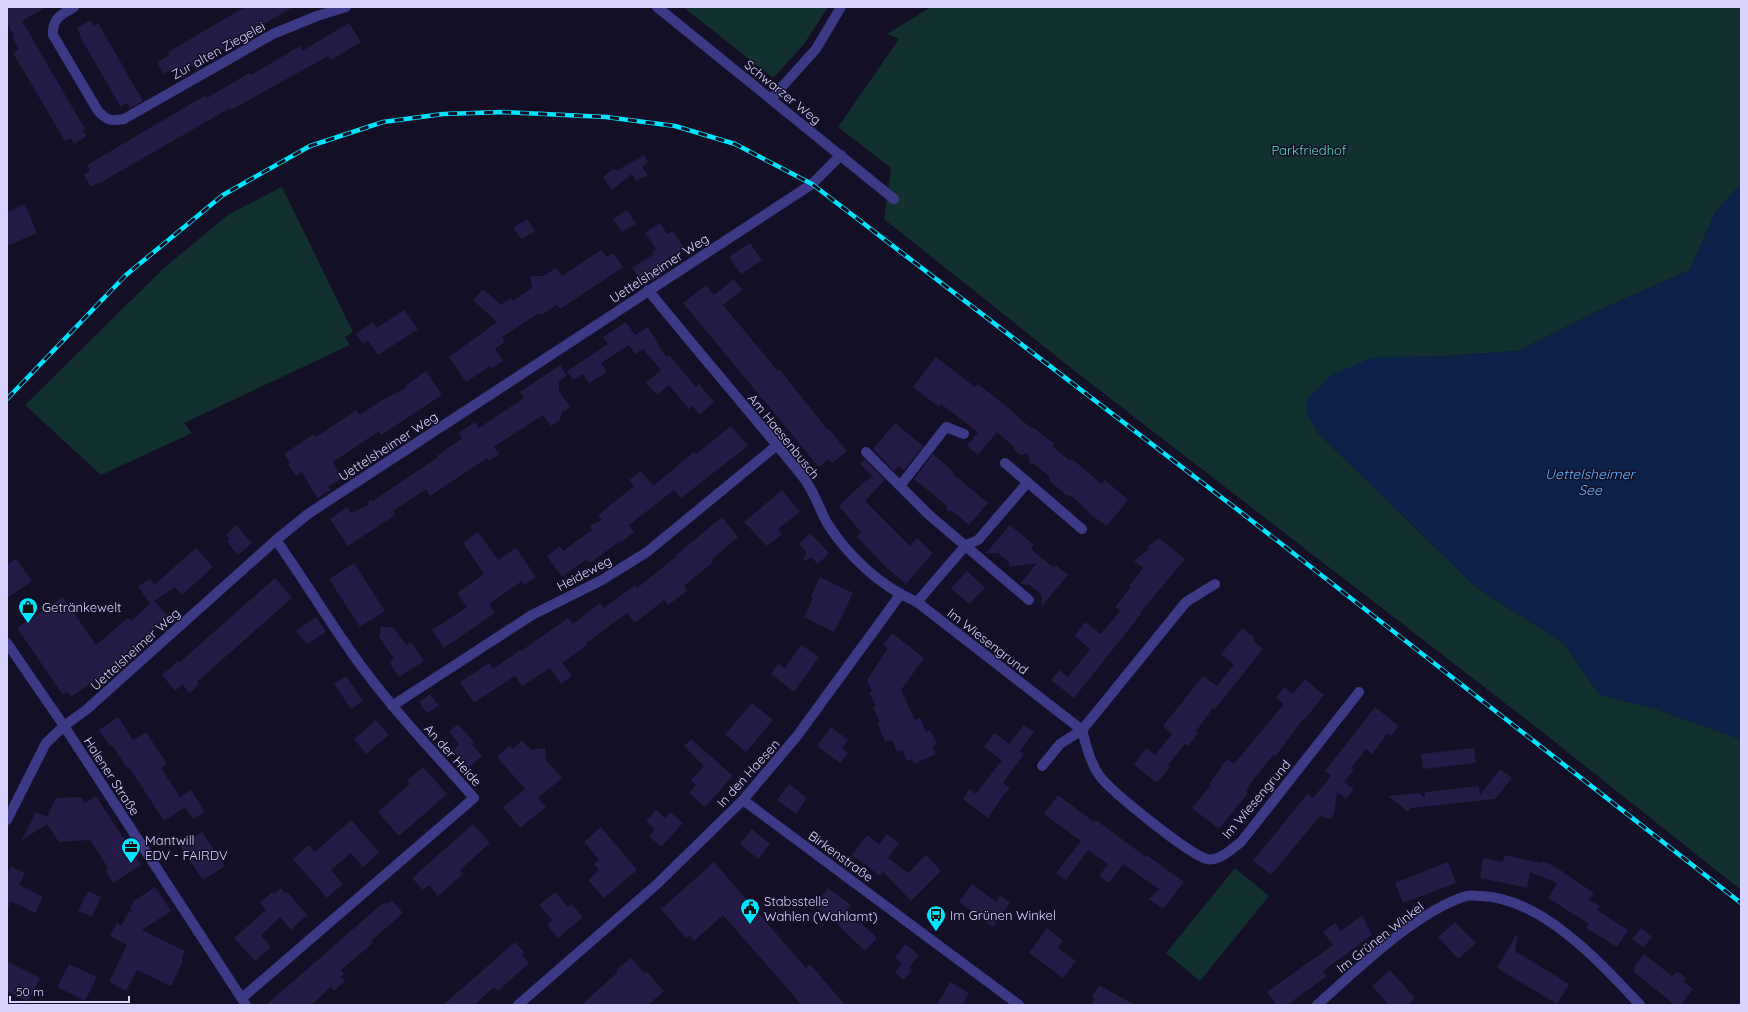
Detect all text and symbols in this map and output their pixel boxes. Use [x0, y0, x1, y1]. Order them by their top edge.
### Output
street label: Zur alten Ziegelei [168, 18, 268, 82]
street label: Schwarzer Weg [741, 56, 825, 128]
park label: Parkfriedhof [1271, 142, 1347, 158]
street label: Uettelsheimer Weg [606, 230, 712, 306]
street label: Am Haesenbusch [745, 390, 823, 482]
street label: Uettelsheimer Weg [335, 408, 441, 484]
water label: Uettelsheimer See [1545, 465, 1637, 499]
street label: Heideweg [554, 552, 614, 594]
shop icon: Getränkewelt [17, 596, 39, 624]
place label: Getränkewelt [42, 599, 122, 615]
street label: Im Wiesengrund [944, 604, 1032, 678]
street label: Uettelsheimer Weg [87, 605, 183, 693]
street label: An der Heide [421, 721, 485, 789]
street label: Halener Straße [81, 734, 143, 818]
street label: In den Haesen [713, 736, 783, 810]
street label: Im Wiesengrund [1218, 756, 1294, 842]
street label: Birkenstraße [805, 827, 877, 885]
place label: Mantwill EDV - FAIRDV [145, 832, 228, 863]
office icon: Mantwill EDV - FAIRDV [120, 836, 142, 864]
place label: Stabsstelle Wahlen (Wahlamt) [764, 893, 878, 924]
public building icon: Stabsstelle Wahlen (Wahlamt) [739, 897, 761, 925]
street label: Im Grünen Winkel [1333, 898, 1427, 976]
bus stop icon: Im Grünen Winkel [925, 904, 947, 932]
place label: Im Grünen Winkel [950, 907, 1056, 923]
scale bar [10, 978, 129, 1004]
text: 50 m [16, 984, 44, 999]

